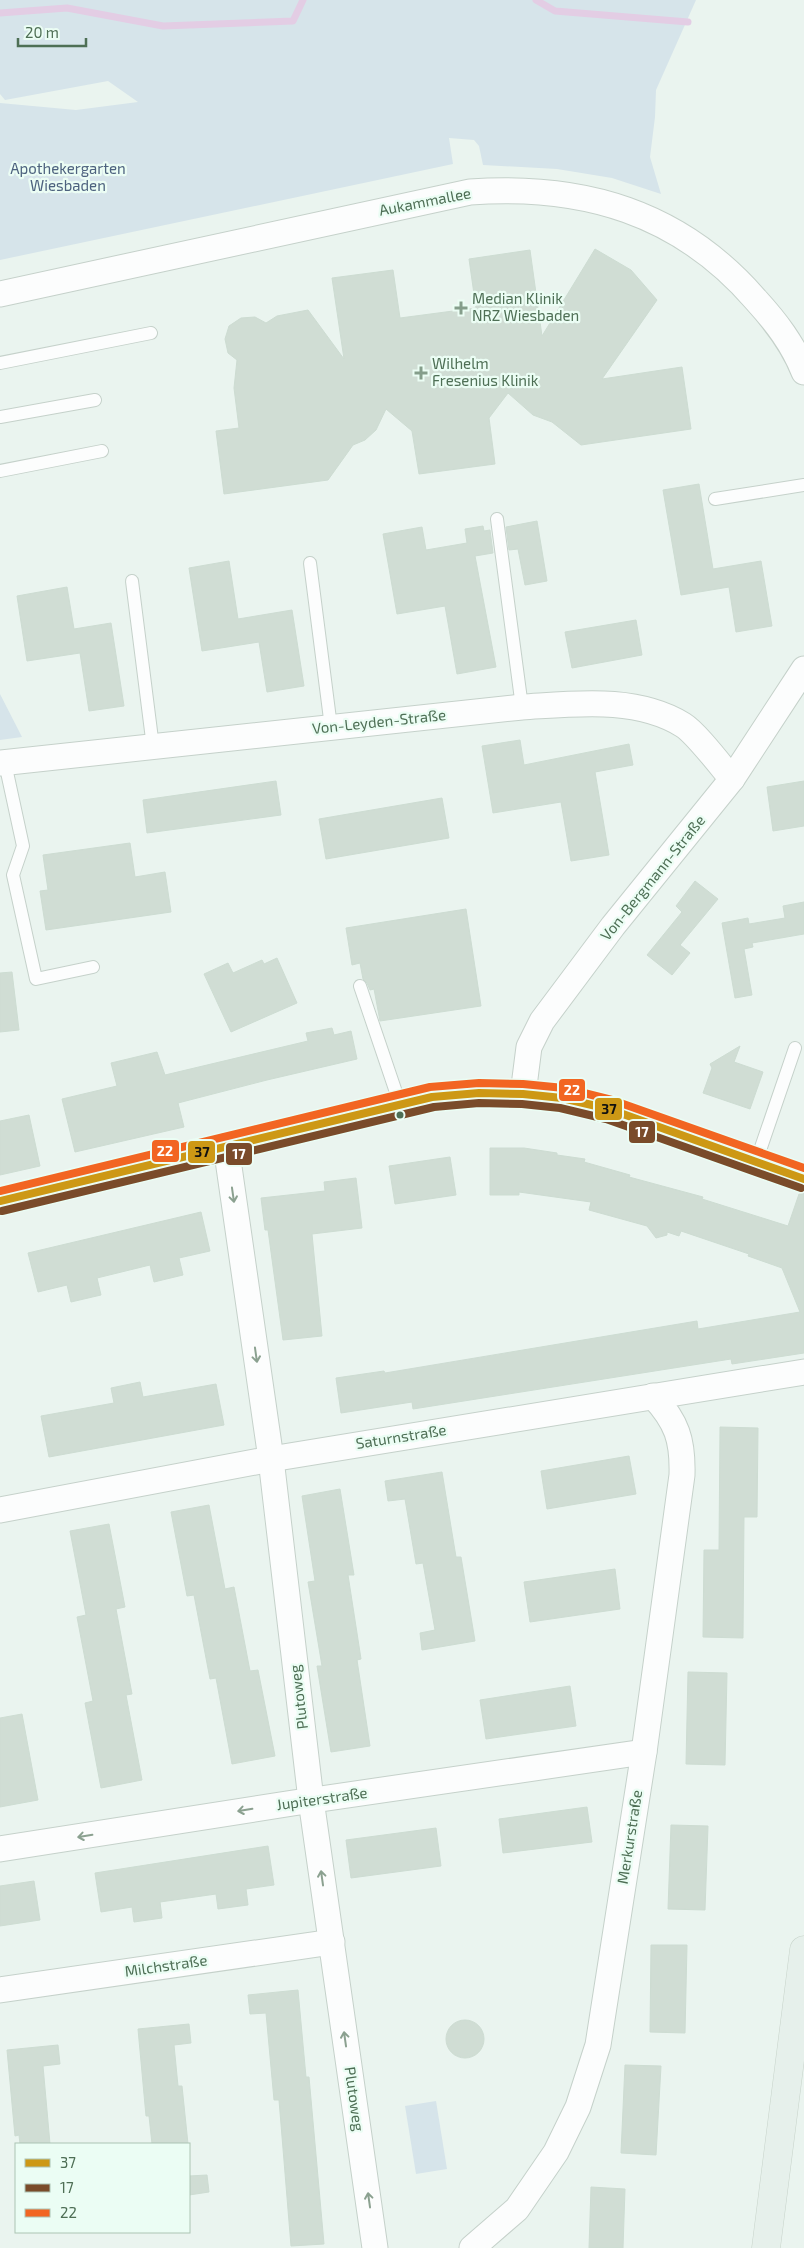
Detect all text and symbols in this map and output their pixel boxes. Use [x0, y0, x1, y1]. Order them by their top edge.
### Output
scale bar [18, 15, 85, 47]
text: 20 m [25, 23, 59, 41]
park label: Apothekergarten Wiesbaden [10, 159, 126, 194]
street label: Aukammallee [377, 183, 472, 219]
place label: Median Klinik NRZ Wiesbaden [472, 289, 579, 324]
marker: Median Klinik NRZ Wiesbaden [454, 301, 468, 315]
place label: Wilhelm Fresenius Klinik [432, 354, 539, 389]
marker: Wilhelm Fresenius Klinik [414, 366, 428, 380]
street label: Von-Leyden-Straße [311, 705, 447, 737]
street label: Von-Bergmann-Straße [596, 811, 708, 944]
line badge: 22 [558, 1078, 586, 1102]
text: 22 [564, 1081, 580, 1098]
line badge: 37 [594, 1097, 623, 1121]
text: 37 [601, 1100, 617, 1117]
unlabelled marker [395, 1110, 405, 1120]
line badge: 17 [628, 1120, 656, 1144]
text: 17 [635, 1123, 649, 1140]
line badge: 22 [151, 1139, 180, 1163]
line badge: 37 [187, 1140, 216, 1164]
text: 22 [157, 1142, 173, 1159]
line badge: 17 [225, 1142, 253, 1166]
text: 37 [194, 1143, 210, 1160]
text: 17 [232, 1145, 246, 1162]
one-way arrow [228, 1186, 238, 1202]
one-way arrow [251, 1347, 261, 1363]
street label: Saturnstraße [354, 1420, 447, 1452]
street label: Plutoweg [285, 1663, 311, 1730]
street label: Jupiterstraße [275, 1783, 368, 1813]
street label: Merkurstraße [613, 1788, 645, 1885]
one-way arrow [238, 1806, 254, 1816]
one-way arrow [77, 1831, 93, 1841]
one-way arrow [317, 1870, 327, 1886]
street label: Milchstraße [123, 1950, 208, 1980]
one-way arrow [340, 2031, 350, 2047]
street label: Plutoweg [342, 2066, 368, 2133]
legend [15, 2143, 190, 2233]
text: 37 [60, 2153, 76, 2171]
text: 17 [60, 2178, 74, 2196]
one-way arrow [363, 2192, 373, 2208]
text: 22 [60, 2203, 77, 2221]

